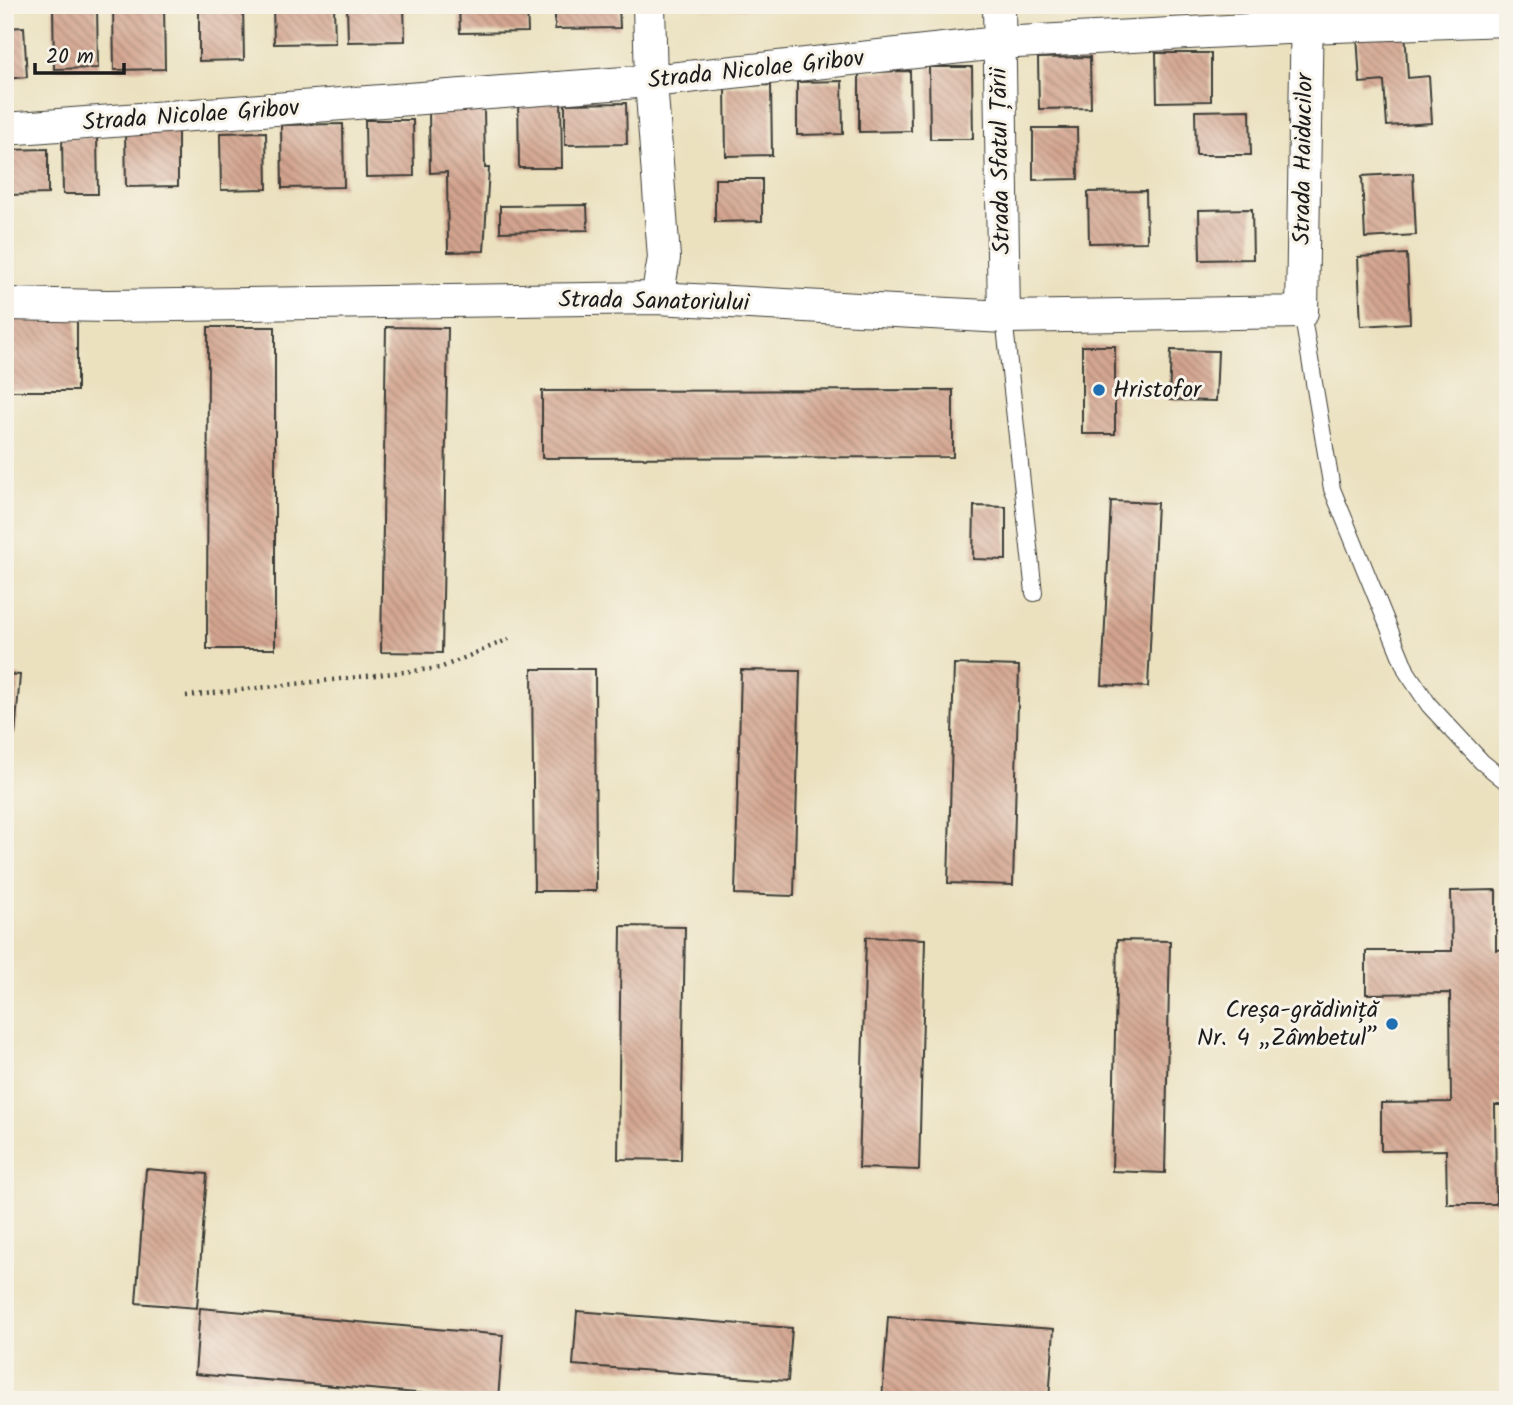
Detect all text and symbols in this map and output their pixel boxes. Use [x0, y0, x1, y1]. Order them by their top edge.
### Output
scale bar [35, 32, 124, 76]
street label: Strada Nicolae Gribov [646, 39, 867, 101]
text: 20 m [46, 41, 94, 74]
street label: Strada Sfatul Țării [980, 66, 1022, 255]
street label: Strada Haiducilor [1283, 71, 1325, 245]
street label: Strada Nicolae Gribov [81, 89, 301, 143]
street label: Strada Sanatoriului [558, 281, 751, 323]
place label: Hristofor [1113, 371, 1203, 410]
marker: Hristofor [1091, 382, 1107, 398]
place label: Creșa-grădiniță Nr. 4 „Zâmbetul” [1197, 991, 1381, 1058]
marker: Creșa-grădiniță Nr. 4 „Zâmbetul” [1384, 1016, 1400, 1032]

